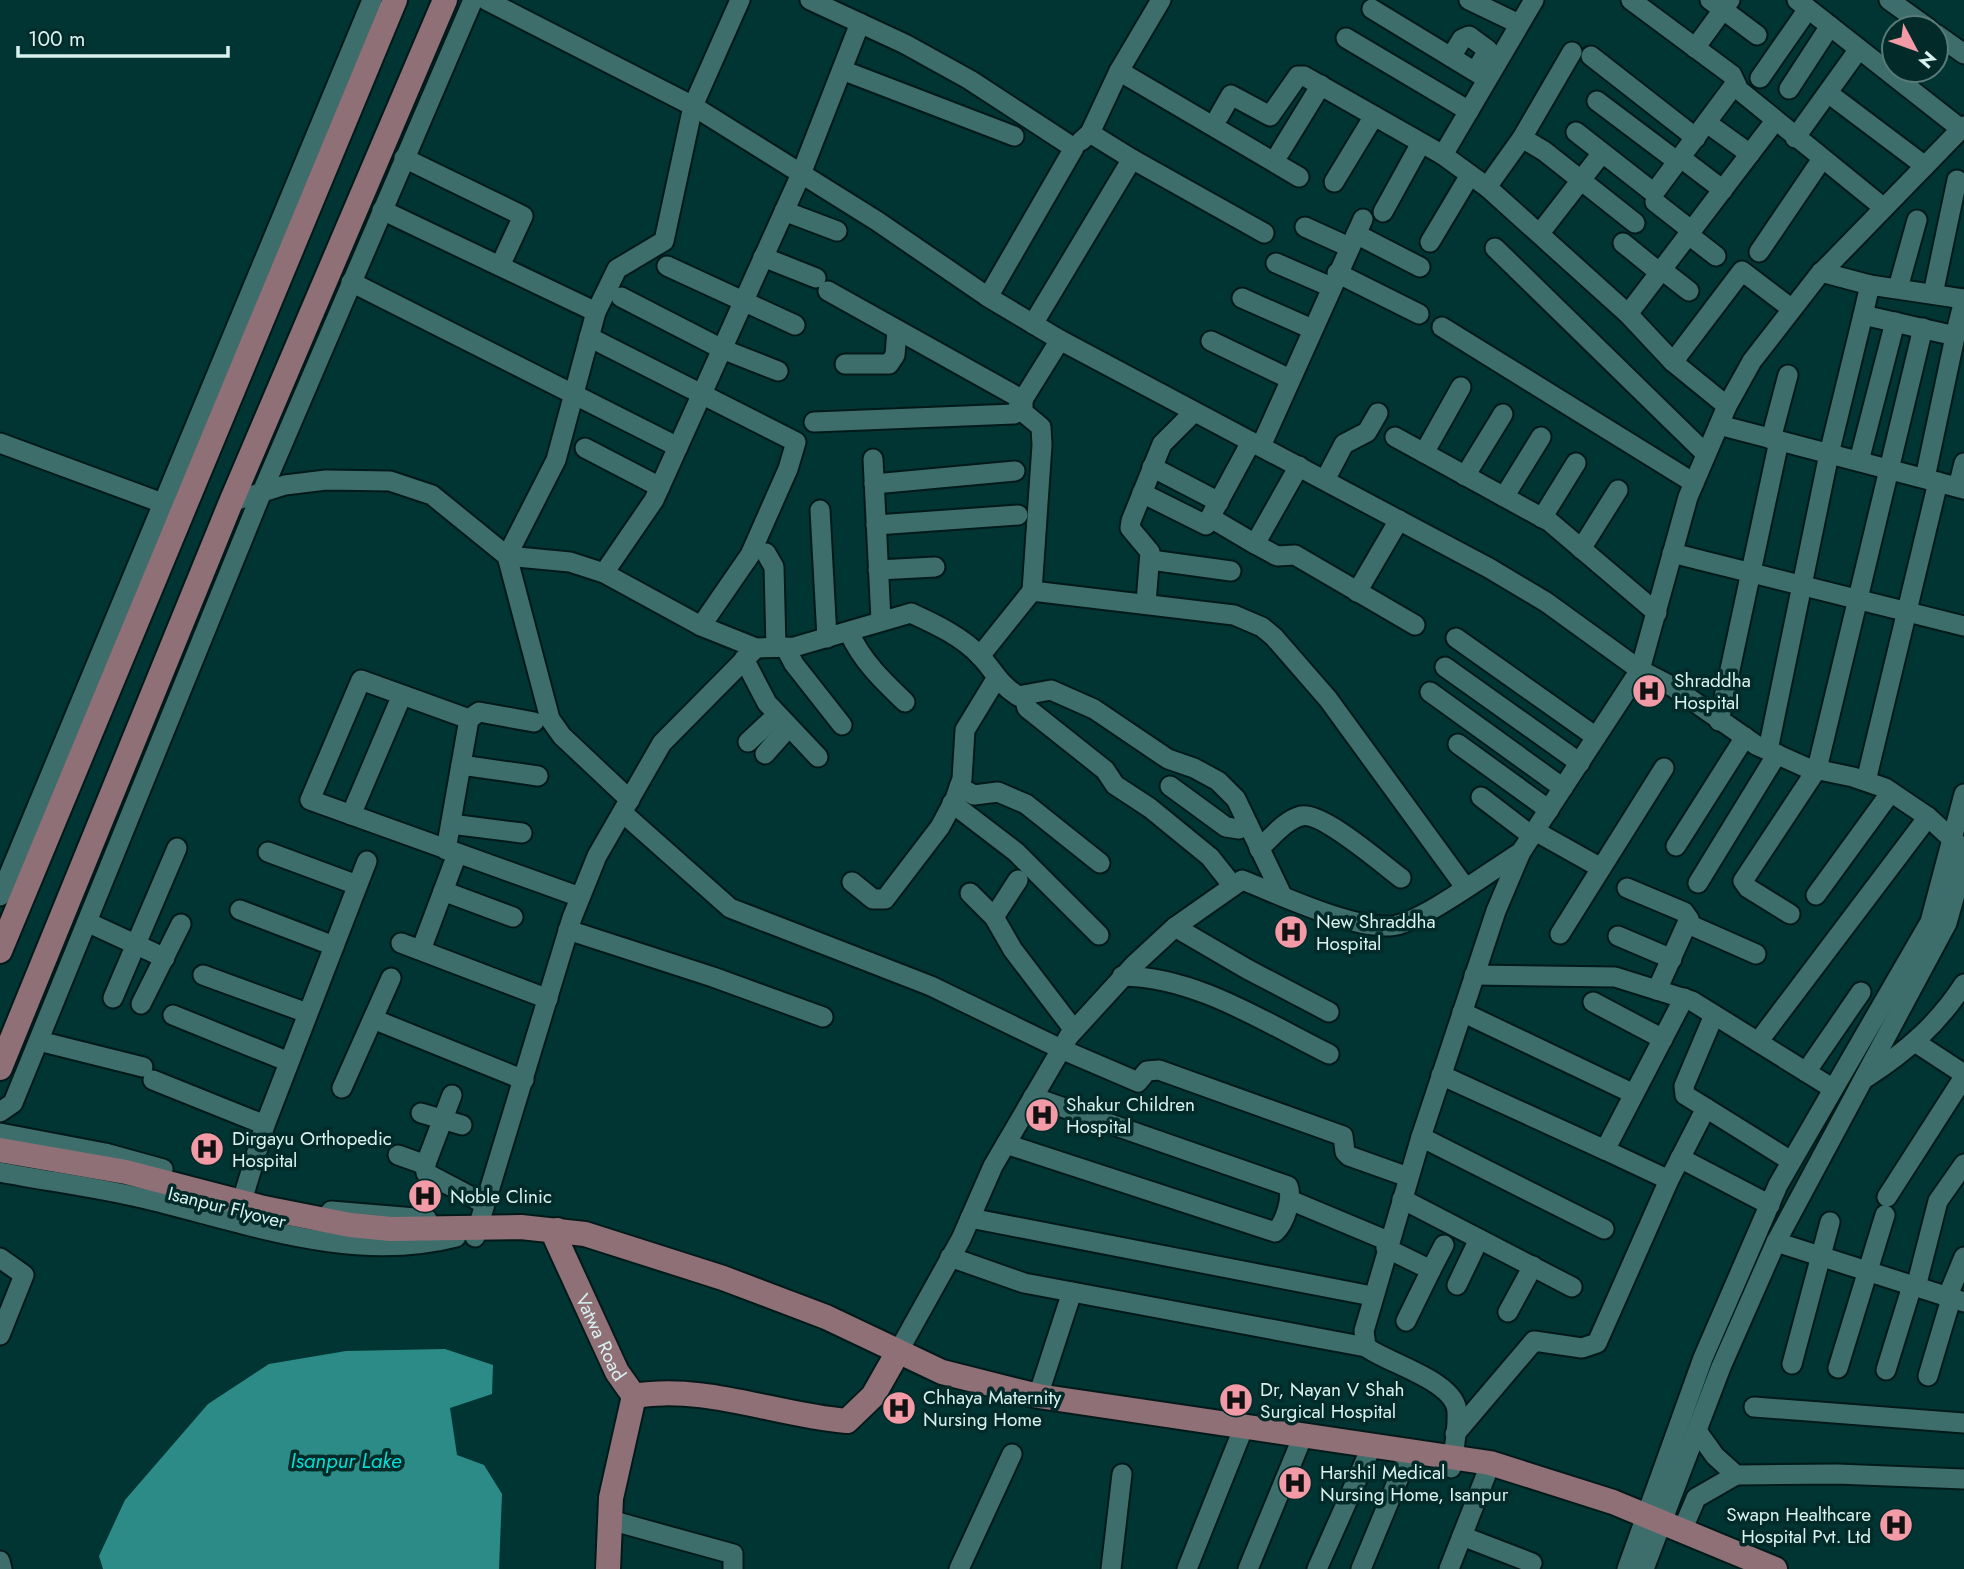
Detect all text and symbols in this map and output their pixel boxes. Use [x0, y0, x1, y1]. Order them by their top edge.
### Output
scale bar [18, 14, 228, 58]
north arrow [1880, 14, 1950, 84]
text: 100 m [28, 24, 85, 54]
text: N [1912, 45, 1943, 74]
place label: Shraddha Hospital [1674, 667, 1751, 716]
hospital icon: Shraddha Hospital [1630, 672, 1668, 710]
place label: New Shraddha Hospital [1316, 908, 1436, 957]
hospital icon: New Shraddha Hospital [1272, 913, 1310, 951]
place label: Shakur Children Hospital [1066, 1091, 1195, 1140]
hospital icon: Shakur Children Hospital [1023, 1096, 1061, 1134]
place label: Dirgayu Orthopedic Hospital [232, 1125, 392, 1174]
hospital icon: Dirgayu Orthopedic Hospital [188, 1130, 226, 1168]
hospital icon: Noble Clinic [406, 1177, 444, 1215]
street label: Isanpur Flyover [165, 1180, 289, 1235]
place label: Noble Clinic [450, 1183, 552, 1210]
street label: Vatwa Road [569, 1289, 632, 1387]
place label: Dr, Nayan V Shah Surgical Hospital [1260, 1376, 1405, 1425]
hospital icon: Dr, Nayan V Shah Surgical Hospital [1217, 1381, 1255, 1419]
place label: Chhaya Maternity Nursing Home [923, 1384, 1062, 1433]
hospital icon: Chhaya Maternity Nursing Home [880, 1389, 918, 1427]
water label: Isanpur Lake [290, 1446, 402, 1476]
place label: Harshil Medical Nursing Home, Isanpur [1320, 1459, 1509, 1508]
hospital icon: Harshil Medical Nursing Home, Isanpur [1276, 1464, 1314, 1502]
place label: Swapn Healthcare Hospital Pvt. Ltd [1726, 1501, 1871, 1550]
hospital icon: Swapn Healthcare Hospital Pvt. Ltd [1877, 1506, 1915, 1544]

